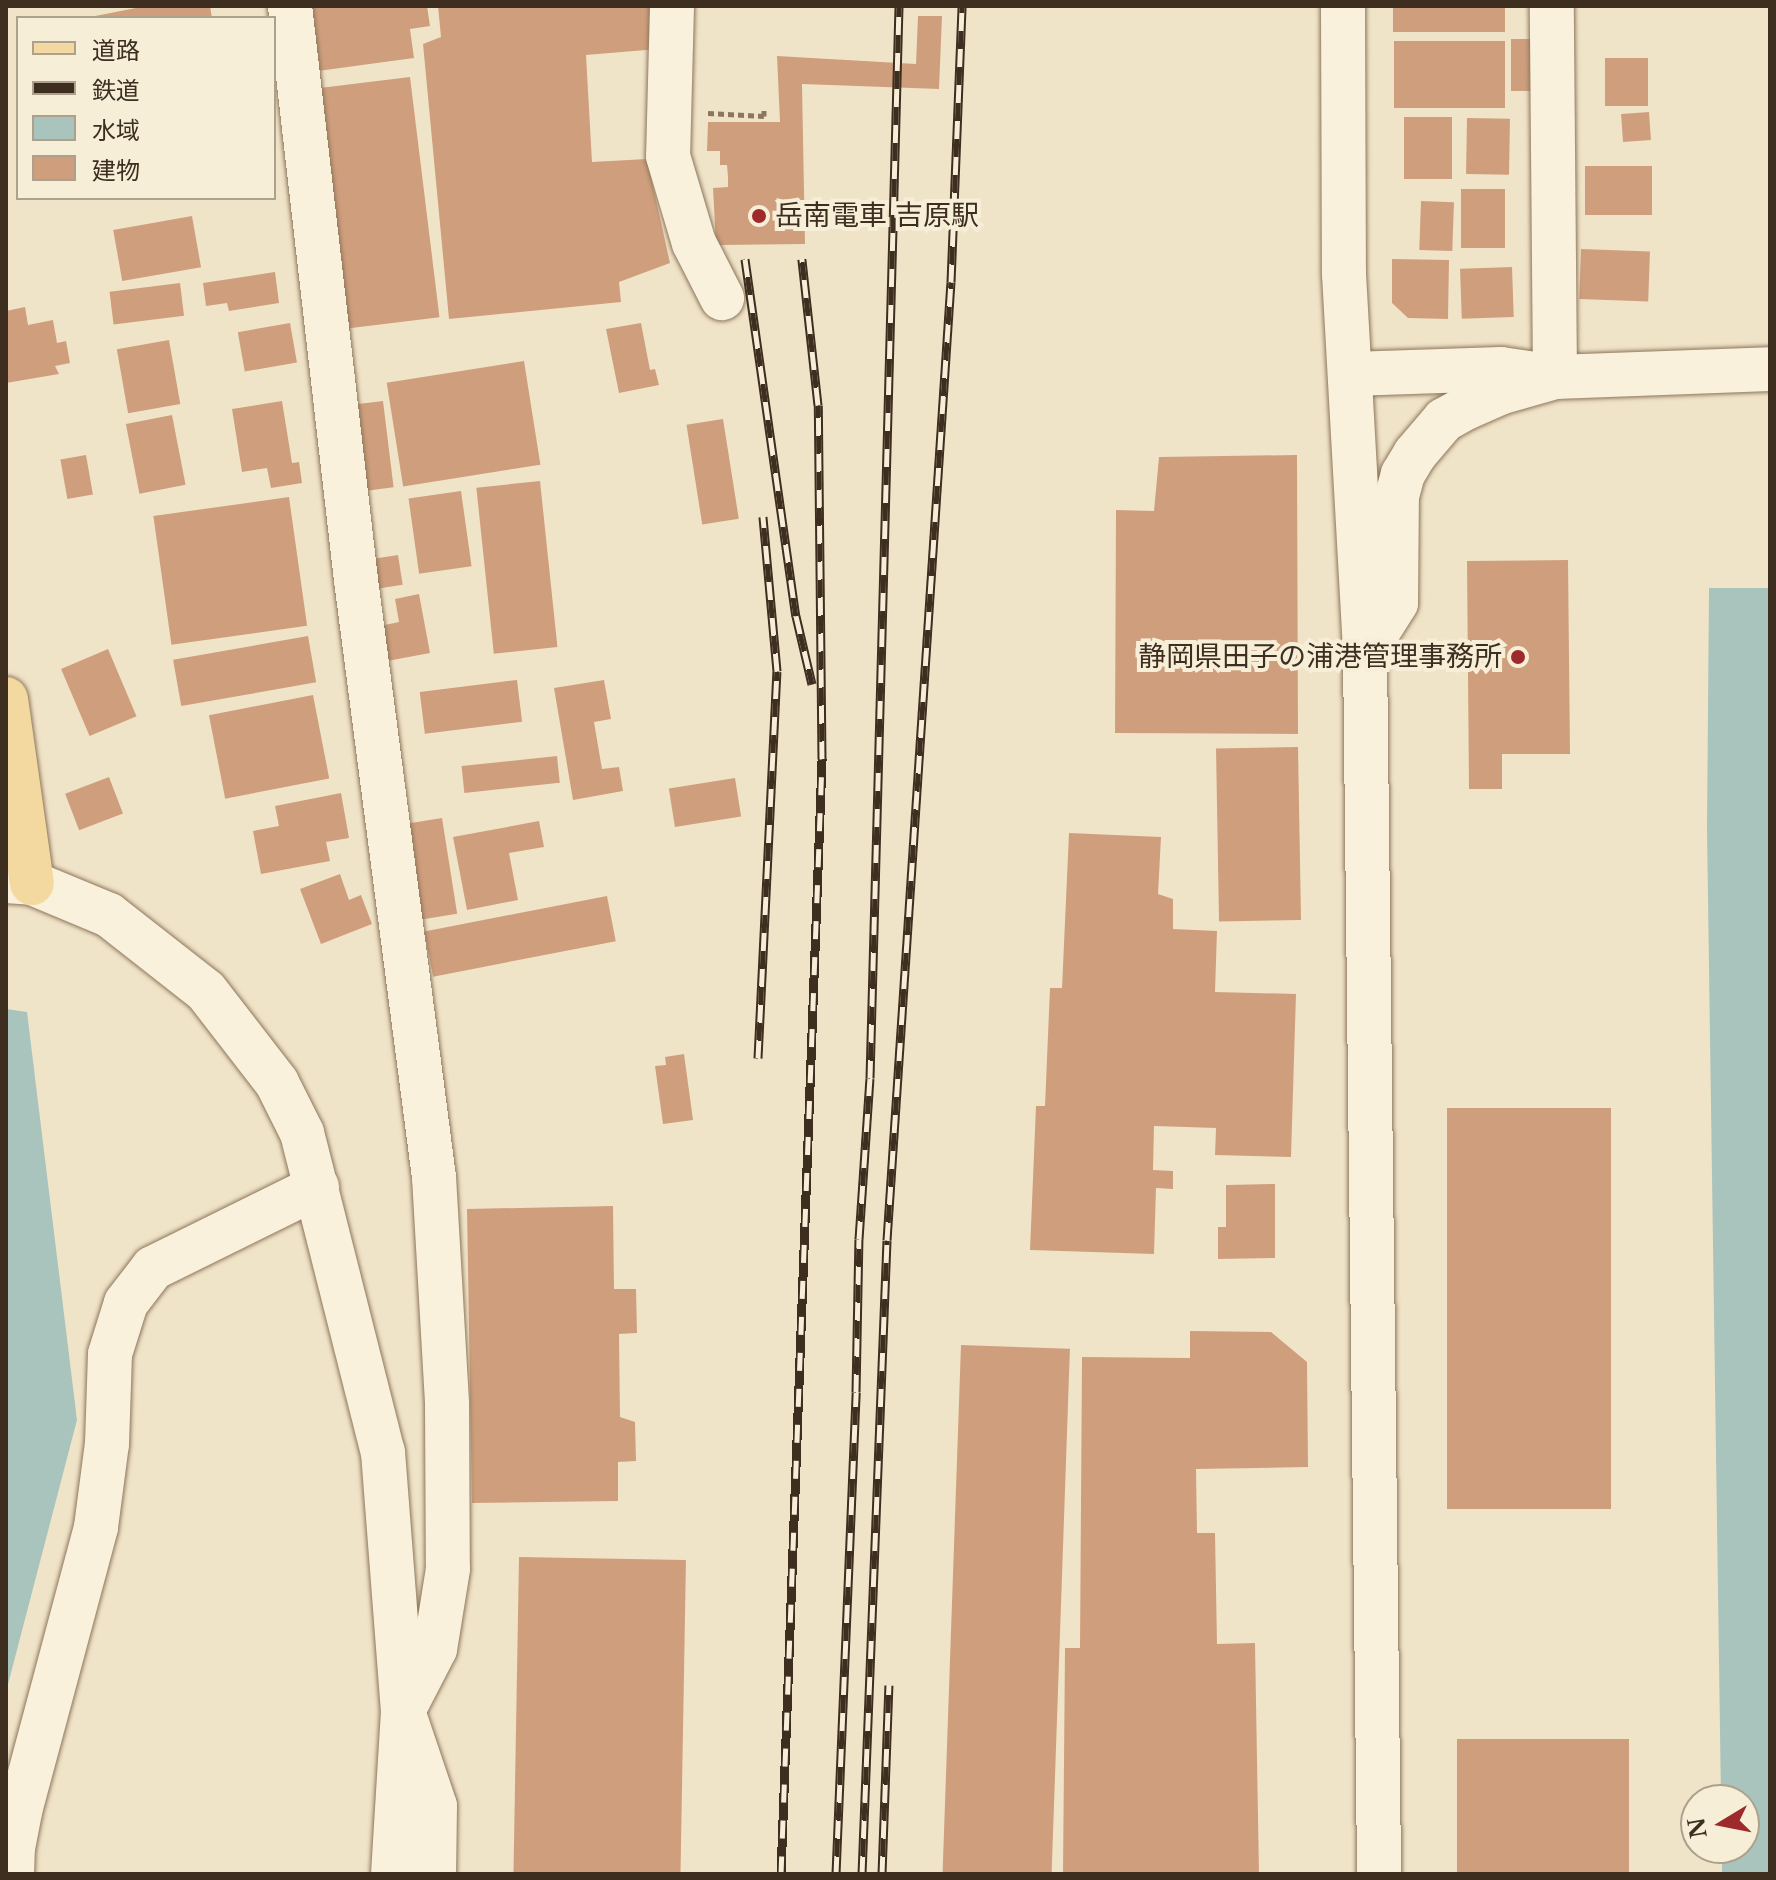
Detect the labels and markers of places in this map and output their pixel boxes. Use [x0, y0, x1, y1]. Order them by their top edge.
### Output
place label: 岳南電車 吉原駅 [775, 199, 979, 233]
marker: 岳南電車 吉原駅 [750, 207, 768, 225]
place label: 静岡県田子の浦港管理事務所 [1138, 640, 1502, 674]
marker: 静岡県田子の浦港管理事務所 [1509, 648, 1527, 666]

